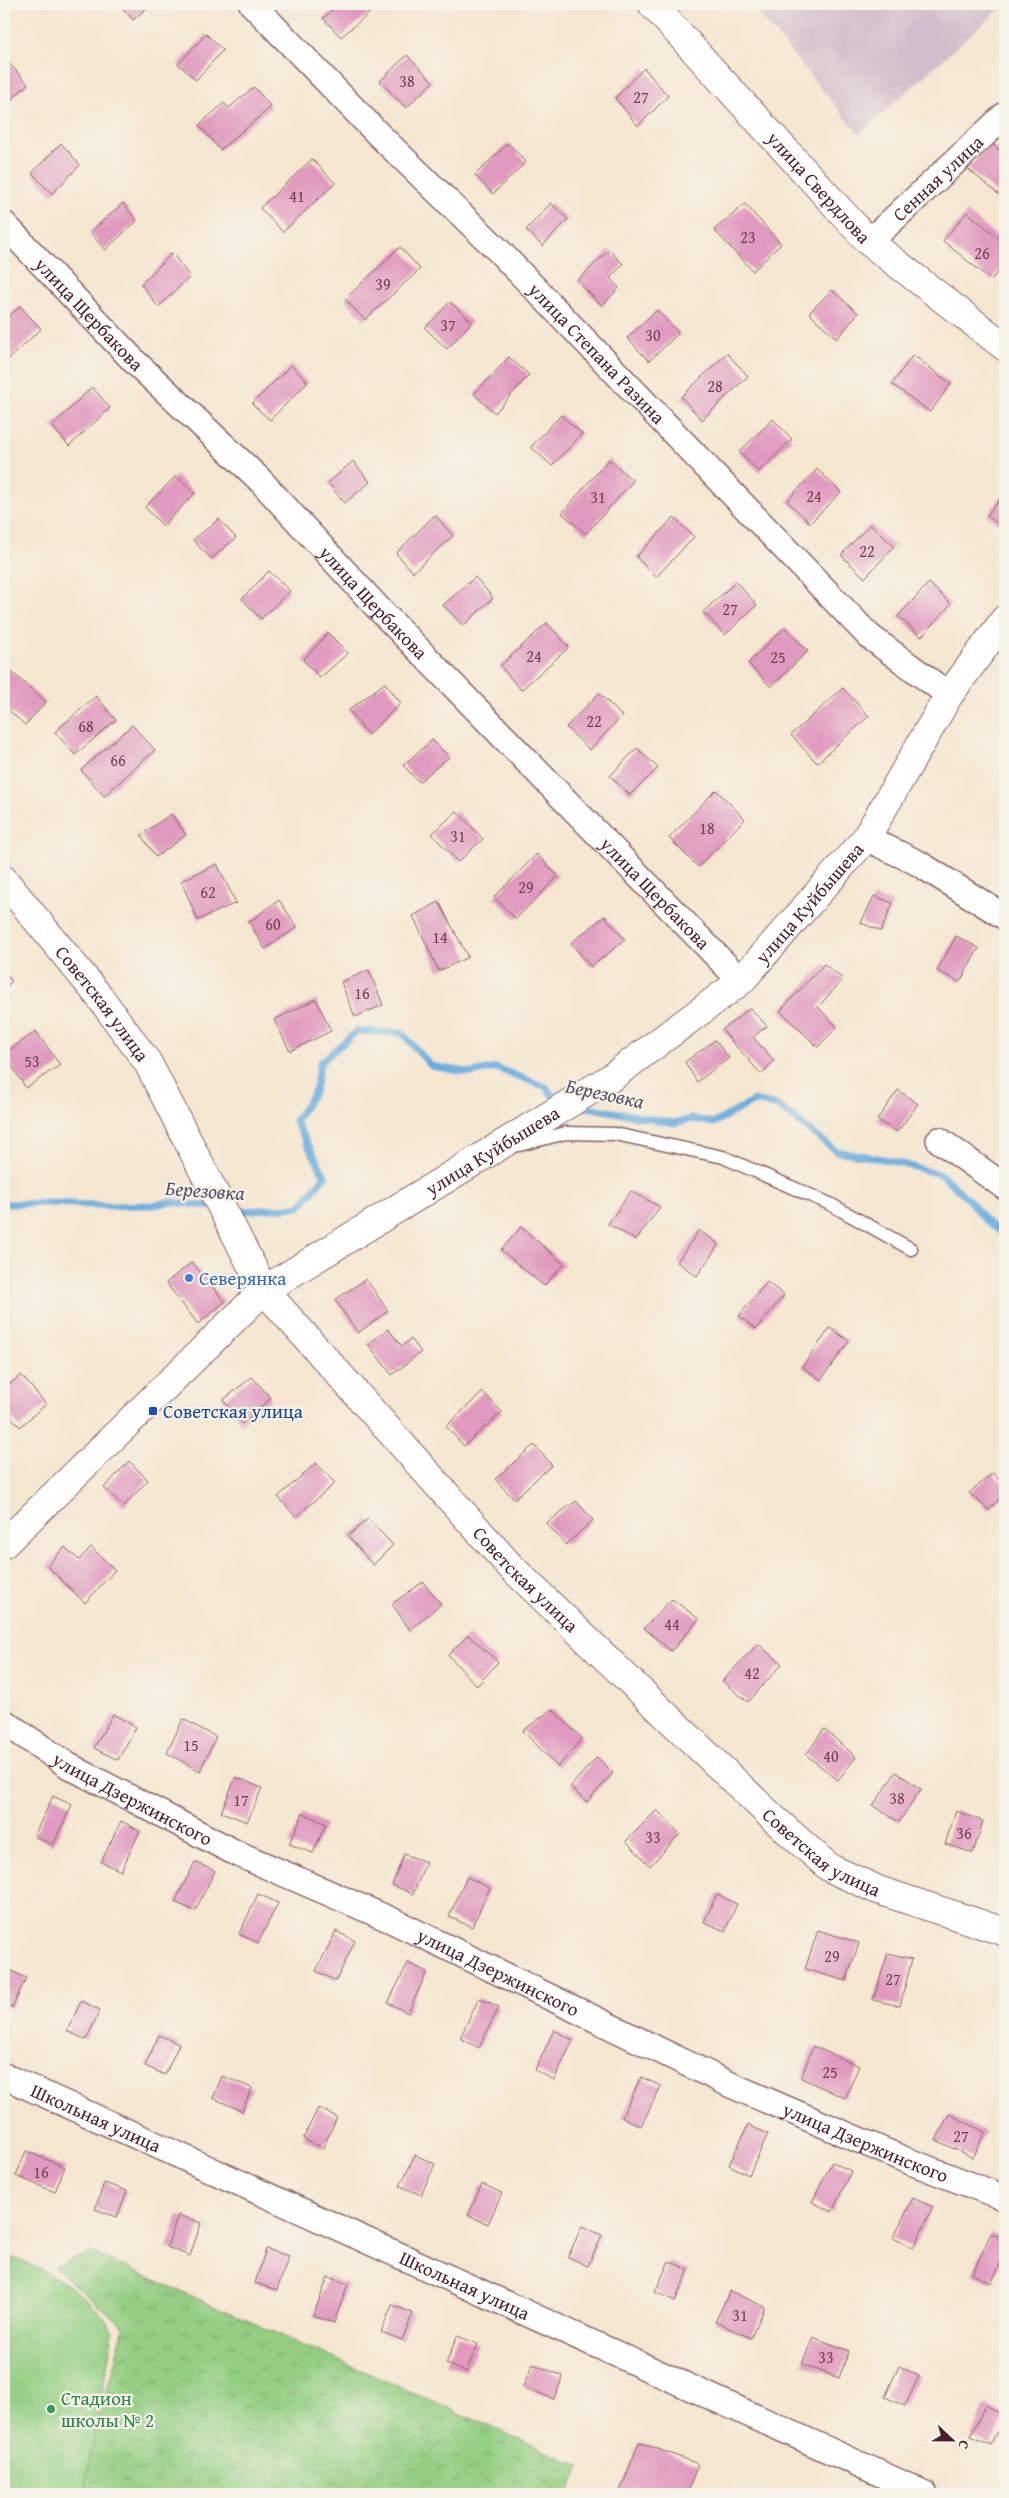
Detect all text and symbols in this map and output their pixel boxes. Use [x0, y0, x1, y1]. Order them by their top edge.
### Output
house number: 38 [399, 69, 415, 93]
house number: 27 [633, 85, 649, 109]
street label: улица Свердлова [760, 124, 878, 250]
street label: Сенная улица [886, 128, 989, 227]
house number: 41 [289, 184, 305, 208]
house number: 23 [740, 225, 756, 249]
house number: 26 [974, 241, 990, 265]
street label: улица Щербакова [28, 250, 150, 377]
house number: 39 [375, 272, 391, 296]
street label: улица Степана Разина [522, 275, 672, 430]
house number: 37 [440, 313, 456, 337]
house number: 30 [645, 323, 661, 347]
house number: 28 [707, 374, 723, 398]
house number: 24 [806, 484, 822, 508]
house number: 31 [590, 485, 606, 509]
street label: улица Щербакова [312, 538, 434, 665]
house number: 22 [859, 539, 875, 563]
house number: 27 [722, 597, 738, 621]
house number: 24 [526, 644, 542, 668]
house number: 25 [770, 645, 786, 669]
house number: 22 [586, 709, 602, 733]
house number: 68 [78, 714, 94, 738]
house number: 66 [110, 748, 126, 772]
house number: 18 [699, 816, 715, 840]
house number: 31 [450, 824, 466, 848]
street label: улица Щербакова [593, 830, 717, 956]
street label: улица Куйбышева [748, 836, 870, 970]
house number: 29 [518, 875, 534, 899]
house number: 62 [200, 880, 216, 904]
house number: 60 [265, 912, 281, 936]
house number: 14 [432, 925, 448, 949]
street label: Советская улица [49, 939, 156, 1067]
house number: 16 [354, 981, 370, 1005]
house number: 53 [24, 1049, 40, 1073]
water label: Березовка [563, 1071, 648, 1116]
street label: улица Куйбышева [419, 1099, 565, 1203]
water label: Березовка [164, 1173, 247, 1207]
place label: Северянка [199, 1264, 286, 1292]
marker: Северянка [183, 1272, 195, 1284]
place label: Советская улица [163, 1397, 303, 1425]
marker: Советская улица [147, 1405, 159, 1417]
street label: Советская улица [467, 1520, 585, 1639]
house number: 44 [664, 1612, 680, 1636]
house number: 42 [744, 1661, 760, 1685]
house number: 15 [183, 1733, 199, 1757]
street label: улица Дзержинского [46, 1744, 217, 1852]
house number: 40 [823, 1744, 839, 1768]
house number: 38 [889, 1786, 905, 1810]
house number: 17 [233, 1788, 249, 1812]
street label: Советская улица [756, 1801, 885, 1903]
house number: 36 [956, 1821, 972, 1845]
house number: 33 [645, 1825, 661, 1849]
street label: улица Дзержинского [412, 1920, 584, 2023]
house number: 29 [824, 1944, 840, 1968]
house number: 27 [885, 1967, 901, 1991]
house number: 25 [822, 2060, 838, 2084]
street label: Школьная улица [26, 2076, 166, 2159]
street label: улица Дзержинского [778, 2095, 953, 2189]
house number: 27 [953, 2124, 969, 2148]
house number: 16 [33, 2160, 49, 2184]
street label: Школьная улица [395, 2243, 534, 2327]
house number: 31 [732, 2303, 748, 2327]
house number: 33 [818, 2345, 834, 2369]
place label: Стадион школы № 2 [61, 2384, 154, 2434]
marker: Стадион школы № 2 [45, 2403, 57, 2415]
north arrow [926, 2416, 976, 2466]
text: С [953, 2437, 975, 2452]

